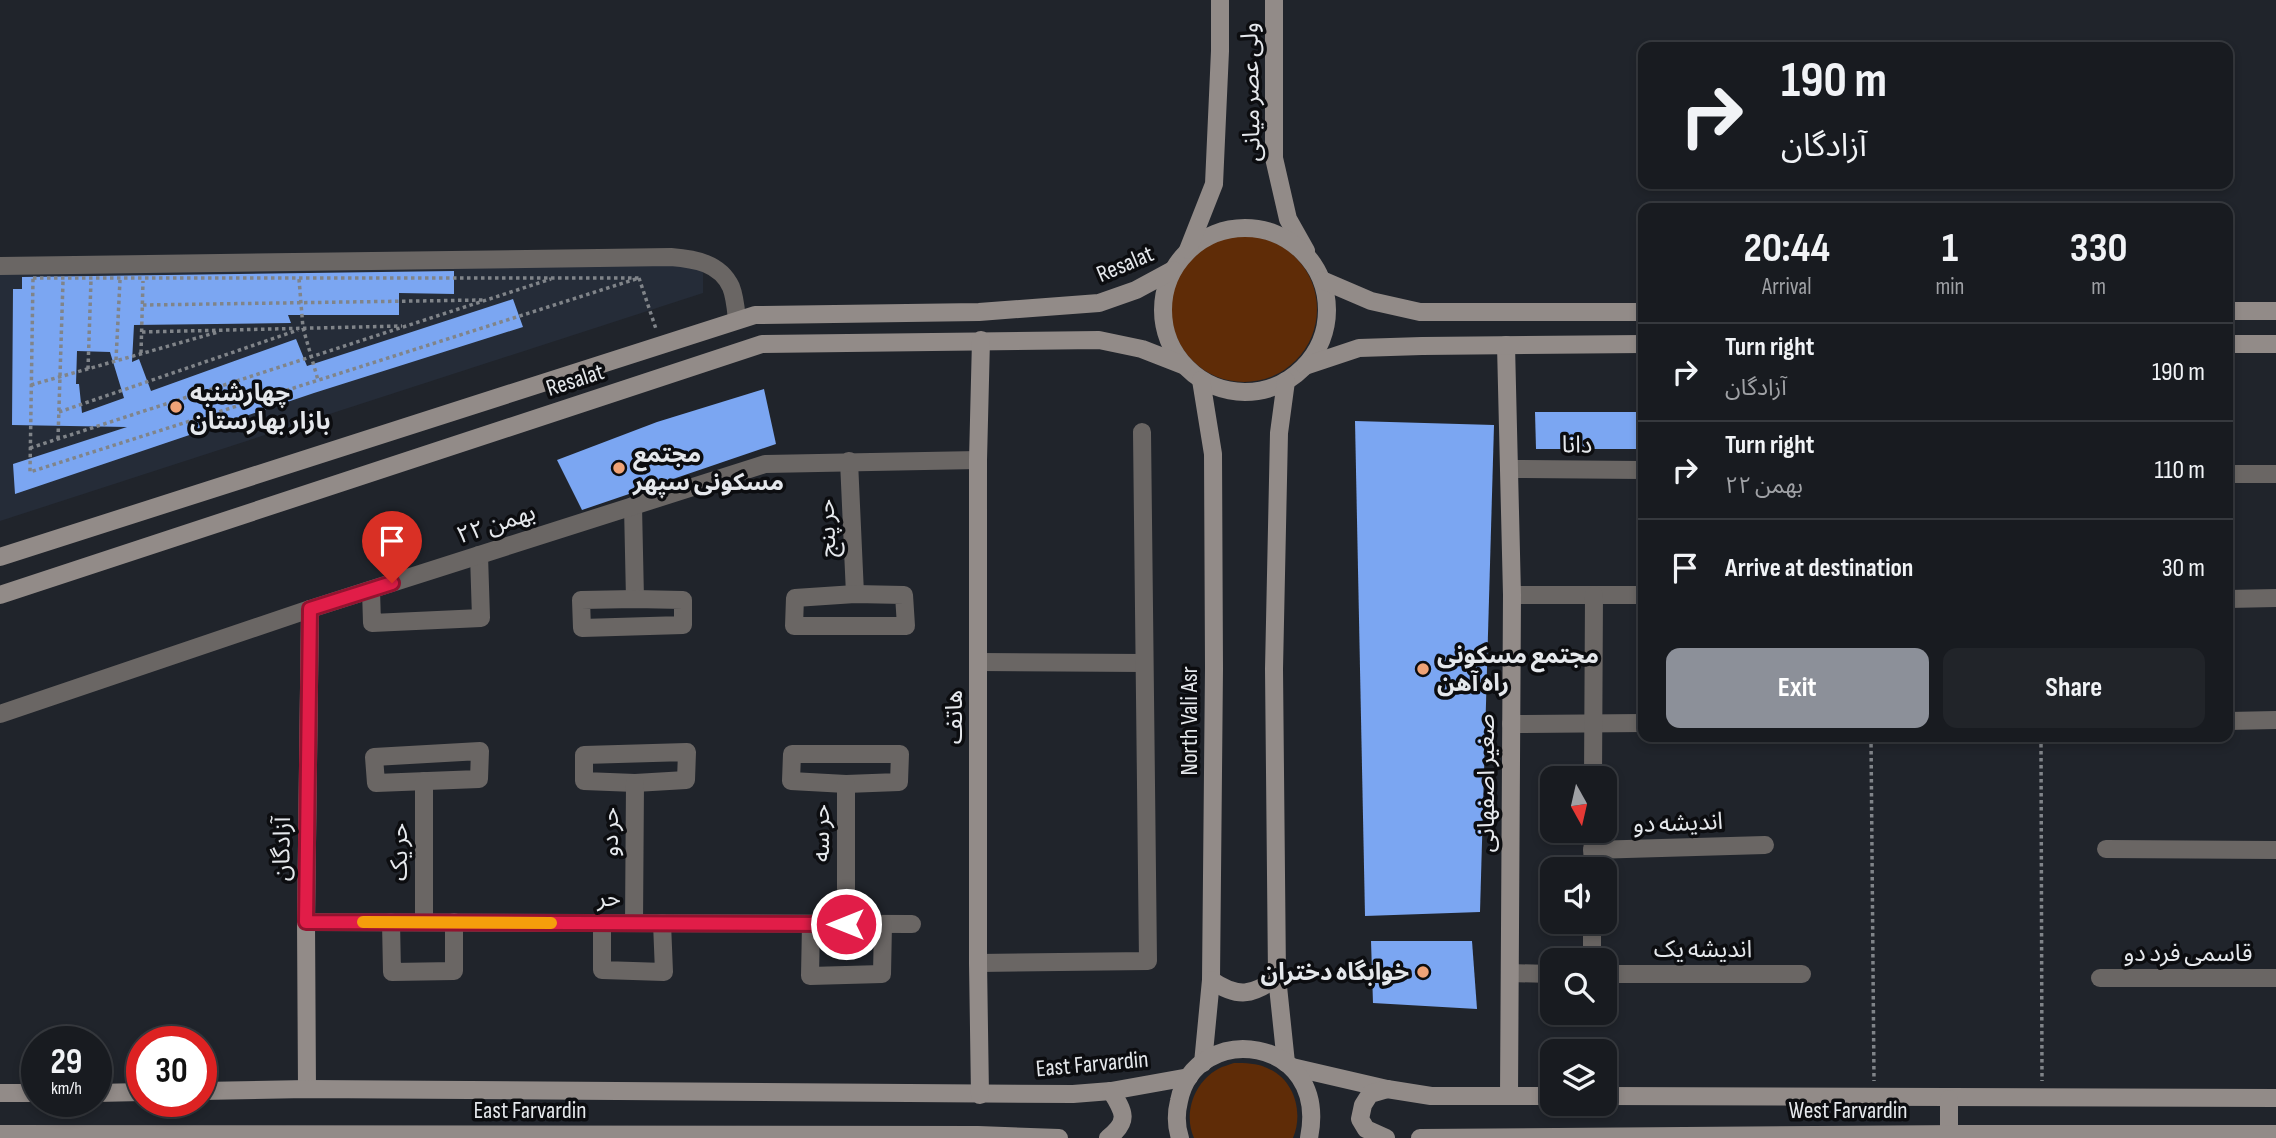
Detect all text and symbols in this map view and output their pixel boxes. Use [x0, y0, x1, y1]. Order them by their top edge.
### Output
street label: ولی عصر میانی [1235, 22, 1267, 162]
text: 190 m [1781, 52, 1887, 111]
icon: right [1666, 70, 1757, 161]
text: آزادگان [1781, 127, 1867, 166]
text: 20:44 [1743, 223, 1830, 274]
text: 1 [1942, 223, 1958, 274]
text: 330 [2070, 223, 2127, 274]
street label: Resalat [1092, 239, 1158, 289]
text: Arrival [1762, 273, 1811, 301]
text: min [1935, 273, 1964, 301]
text: m [2091, 273, 2106, 301]
text: Turn right [1725, 332, 1814, 363]
icon: right [1666, 353, 1704, 391]
street label: Resalat [542, 357, 608, 403]
text: 190 m [2152, 357, 2205, 388]
text: آزادگان [1725, 374, 1787, 402]
place label: چهارشنبه بازار بهارستان [190, 379, 331, 436]
marker: چهارشنبه بازار بهارستان [168, 399, 184, 415]
street label: دانا [1561, 430, 1593, 460]
text: Turn right [1725, 430, 1814, 461]
place label: مجتمع مسکونی سپهر [632, 440, 784, 497]
icon: right [1666, 451, 1704, 489]
text: 110 m [2154, 455, 2205, 486]
marker: مجتمع مسکونی سپهر [611, 460, 627, 476]
text: ۲۲ بهمن [1725, 472, 1803, 500]
street label: ۲۲ بهمن [453, 498, 539, 550]
street label: حر پنج [811, 498, 845, 558]
pin [362, 511, 422, 583]
icon: arrive [373, 522, 411, 560]
icon: arrive [1666, 549, 1704, 587]
text: Arrive at destination [1725, 553, 1913, 584]
text: 30 m [2162, 553, 2205, 584]
place label: مجتمع مسکونی راه آهن [1437, 641, 1599, 698]
button: Exit [1666, 648, 1929, 728]
button: Share [1943, 648, 2205, 728]
marker: مجتمع مسکونی راه آهن [1415, 661, 1431, 677]
street label: North Vali Asr [1175, 666, 1204, 776]
street label: هاتف [940, 690, 969, 744]
street label: صغیر اصفهانی [1472, 714, 1501, 852]
north arrow [1540, 766, 1617, 844]
map controls [1540, 766, 1617, 1116]
street label: حر سه [807, 804, 836, 862]
street label: حر دو [596, 807, 625, 857]
street label: اندیشه دو [1632, 807, 1724, 839]
street label: آزادگان [267, 816, 297, 881]
street label: حر یک [385, 823, 414, 881]
button: sound [1540, 857, 1617, 934]
street label: حر [596, 884, 621, 913]
position arrow [809, 887, 883, 961]
street label: اندیشه یک [1654, 935, 1752, 964]
street label: قاسمی فرد دو [2124, 939, 2252, 968]
button: search [1540, 948, 1617, 1025]
place label: خوابگاه دختران [1260, 958, 1409, 987]
marker: خوابگاه دختران [1415, 964, 1431, 980]
speed limit sign: 30 [126, 1026, 217, 1117]
button: layers [1540, 1039, 1617, 1116]
text: 29 [51, 1041, 82, 1084]
street label: East Farvardin [1034, 1045, 1150, 1083]
text: km/h [51, 1078, 82, 1099]
street label: East Farvardin [474, 1096, 586, 1125]
street label: West Farvardin [1788, 1096, 1908, 1125]

